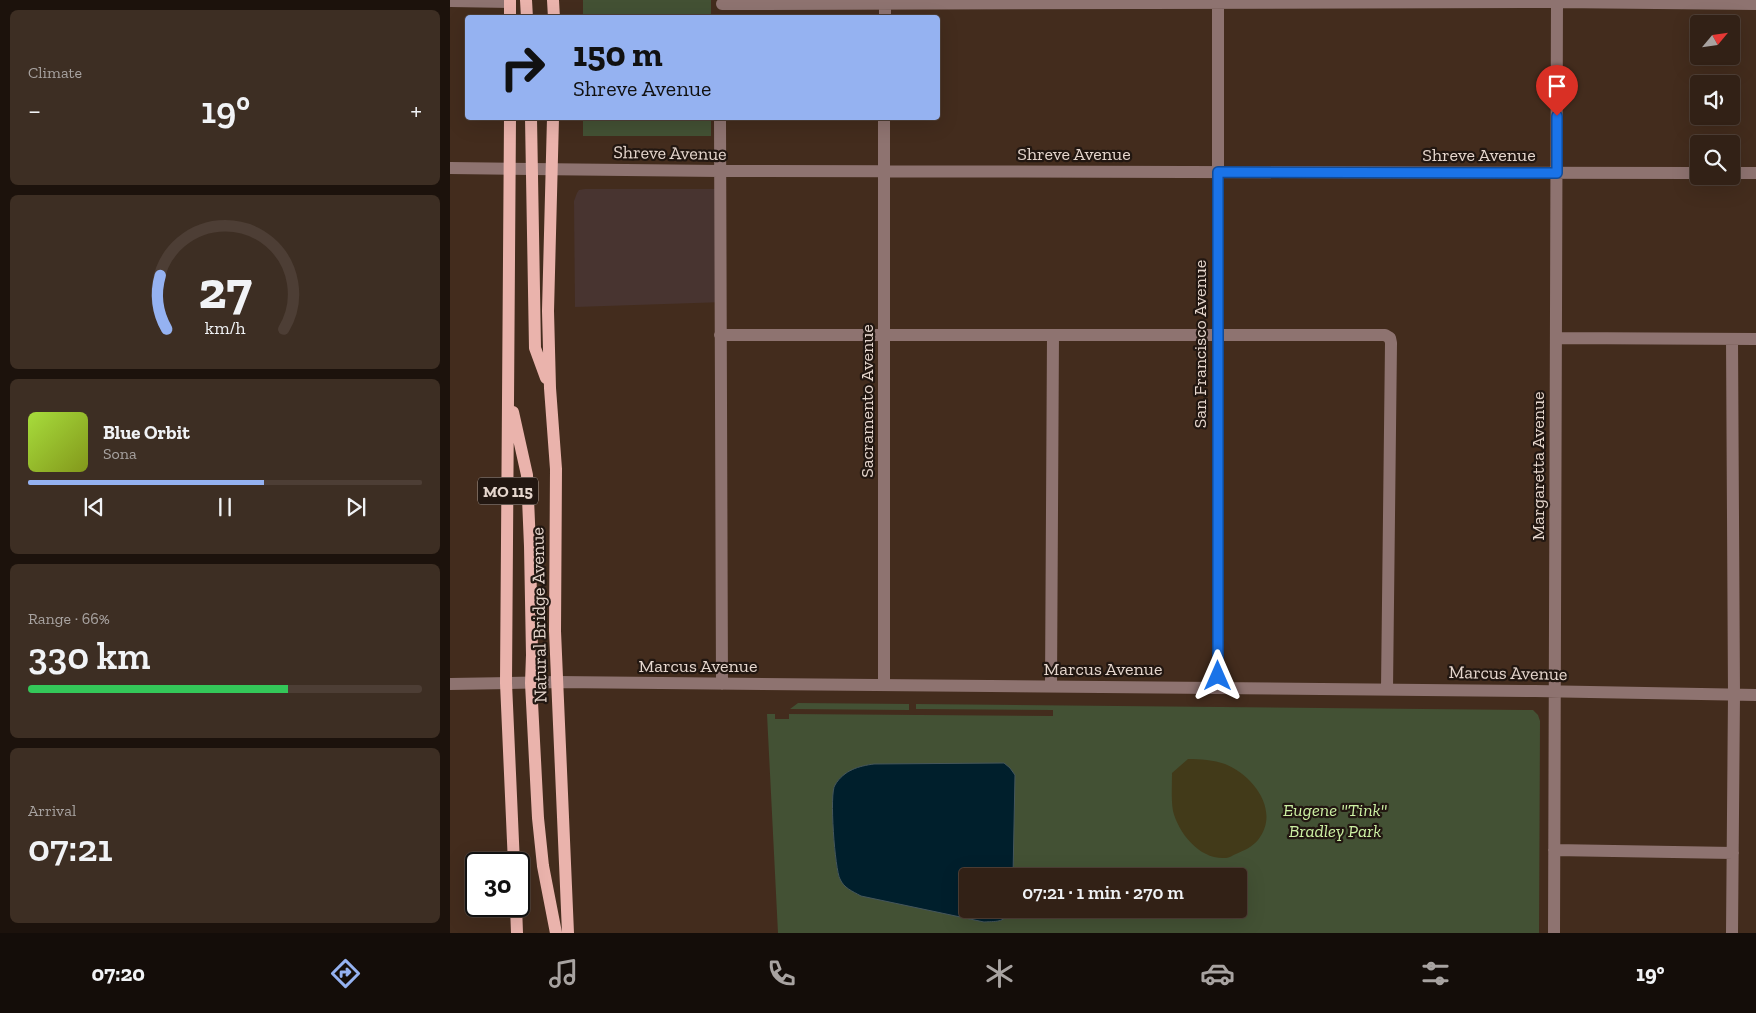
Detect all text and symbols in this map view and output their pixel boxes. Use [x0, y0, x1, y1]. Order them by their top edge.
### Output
north arrow [1690, 15, 1740, 65]
map controls [1690, 15, 1740, 185]
text: 150 m [573, 33, 663, 75]
icon: right [490, 35, 555, 100]
text: Climate [28, 63, 82, 82]
pin [1536, 65, 1578, 116]
icon: arrive [1543, 72, 1571, 100]
text: Shreve Avenue [573, 75, 711, 102]
button: sound [1690, 75, 1740, 125]
text: 19° [201, 87, 250, 133]
text: − [28, 94, 41, 127]
text: + [410, 94, 422, 127]
button: search [1690, 135, 1740, 185]
street label: Shreve Avenue [613, 141, 727, 165]
street label: Shreve Avenue [1017, 143, 1131, 165]
street label: Shreve Avenue [1422, 144, 1536, 166]
text: 27 [198, 259, 252, 321]
street label: San Francisco Avenue [1189, 260, 1211, 428]
text: km/h [205, 317, 245, 339]
street label: Sacramento Avenue [856, 324, 878, 478]
street label: Margaretta Avenue [1527, 391, 1549, 541]
text: Blue Orbit [103, 421, 190, 444]
text: Sona [103, 444, 137, 463]
road number: MO 115 [478, 478, 538, 504]
icon: previous [80, 493, 108, 521]
icon: pause [211, 493, 239, 521]
icon: next [342, 493, 370, 521]
street label: Natural Bridge Avenue [526, 527, 552, 703]
text: Range · 66% [28, 609, 110, 628]
text: 330 km [28, 633, 150, 679]
position arrow [1191, 649, 1243, 701]
street label: Marcus Avenue [639, 655, 757, 677]
street label: Marcus Avenue [1044, 658, 1162, 680]
street label: Marcus Avenue [1448, 661, 1568, 685]
park label: Eugene "Tink" Bradley Park [1283, 799, 1387, 842]
text: Arrival [28, 801, 76, 820]
text: 07:21 [28, 825, 113, 871]
speed limit sign: 30 [465, 852, 530, 917]
text: 07:21 · 1 min · 270 m [1022, 881, 1184, 904]
icon: directions [328, 956, 363, 991]
icon: music [546, 956, 581, 991]
icon: phone [764, 956, 799, 991]
icon: climate [982, 956, 1017, 991]
icon: car [1200, 956, 1235, 991]
icon: filters [1418, 956, 1453, 991]
text: 07:20 [92, 960, 145, 987]
text: 19° [1636, 960, 1664, 987]

